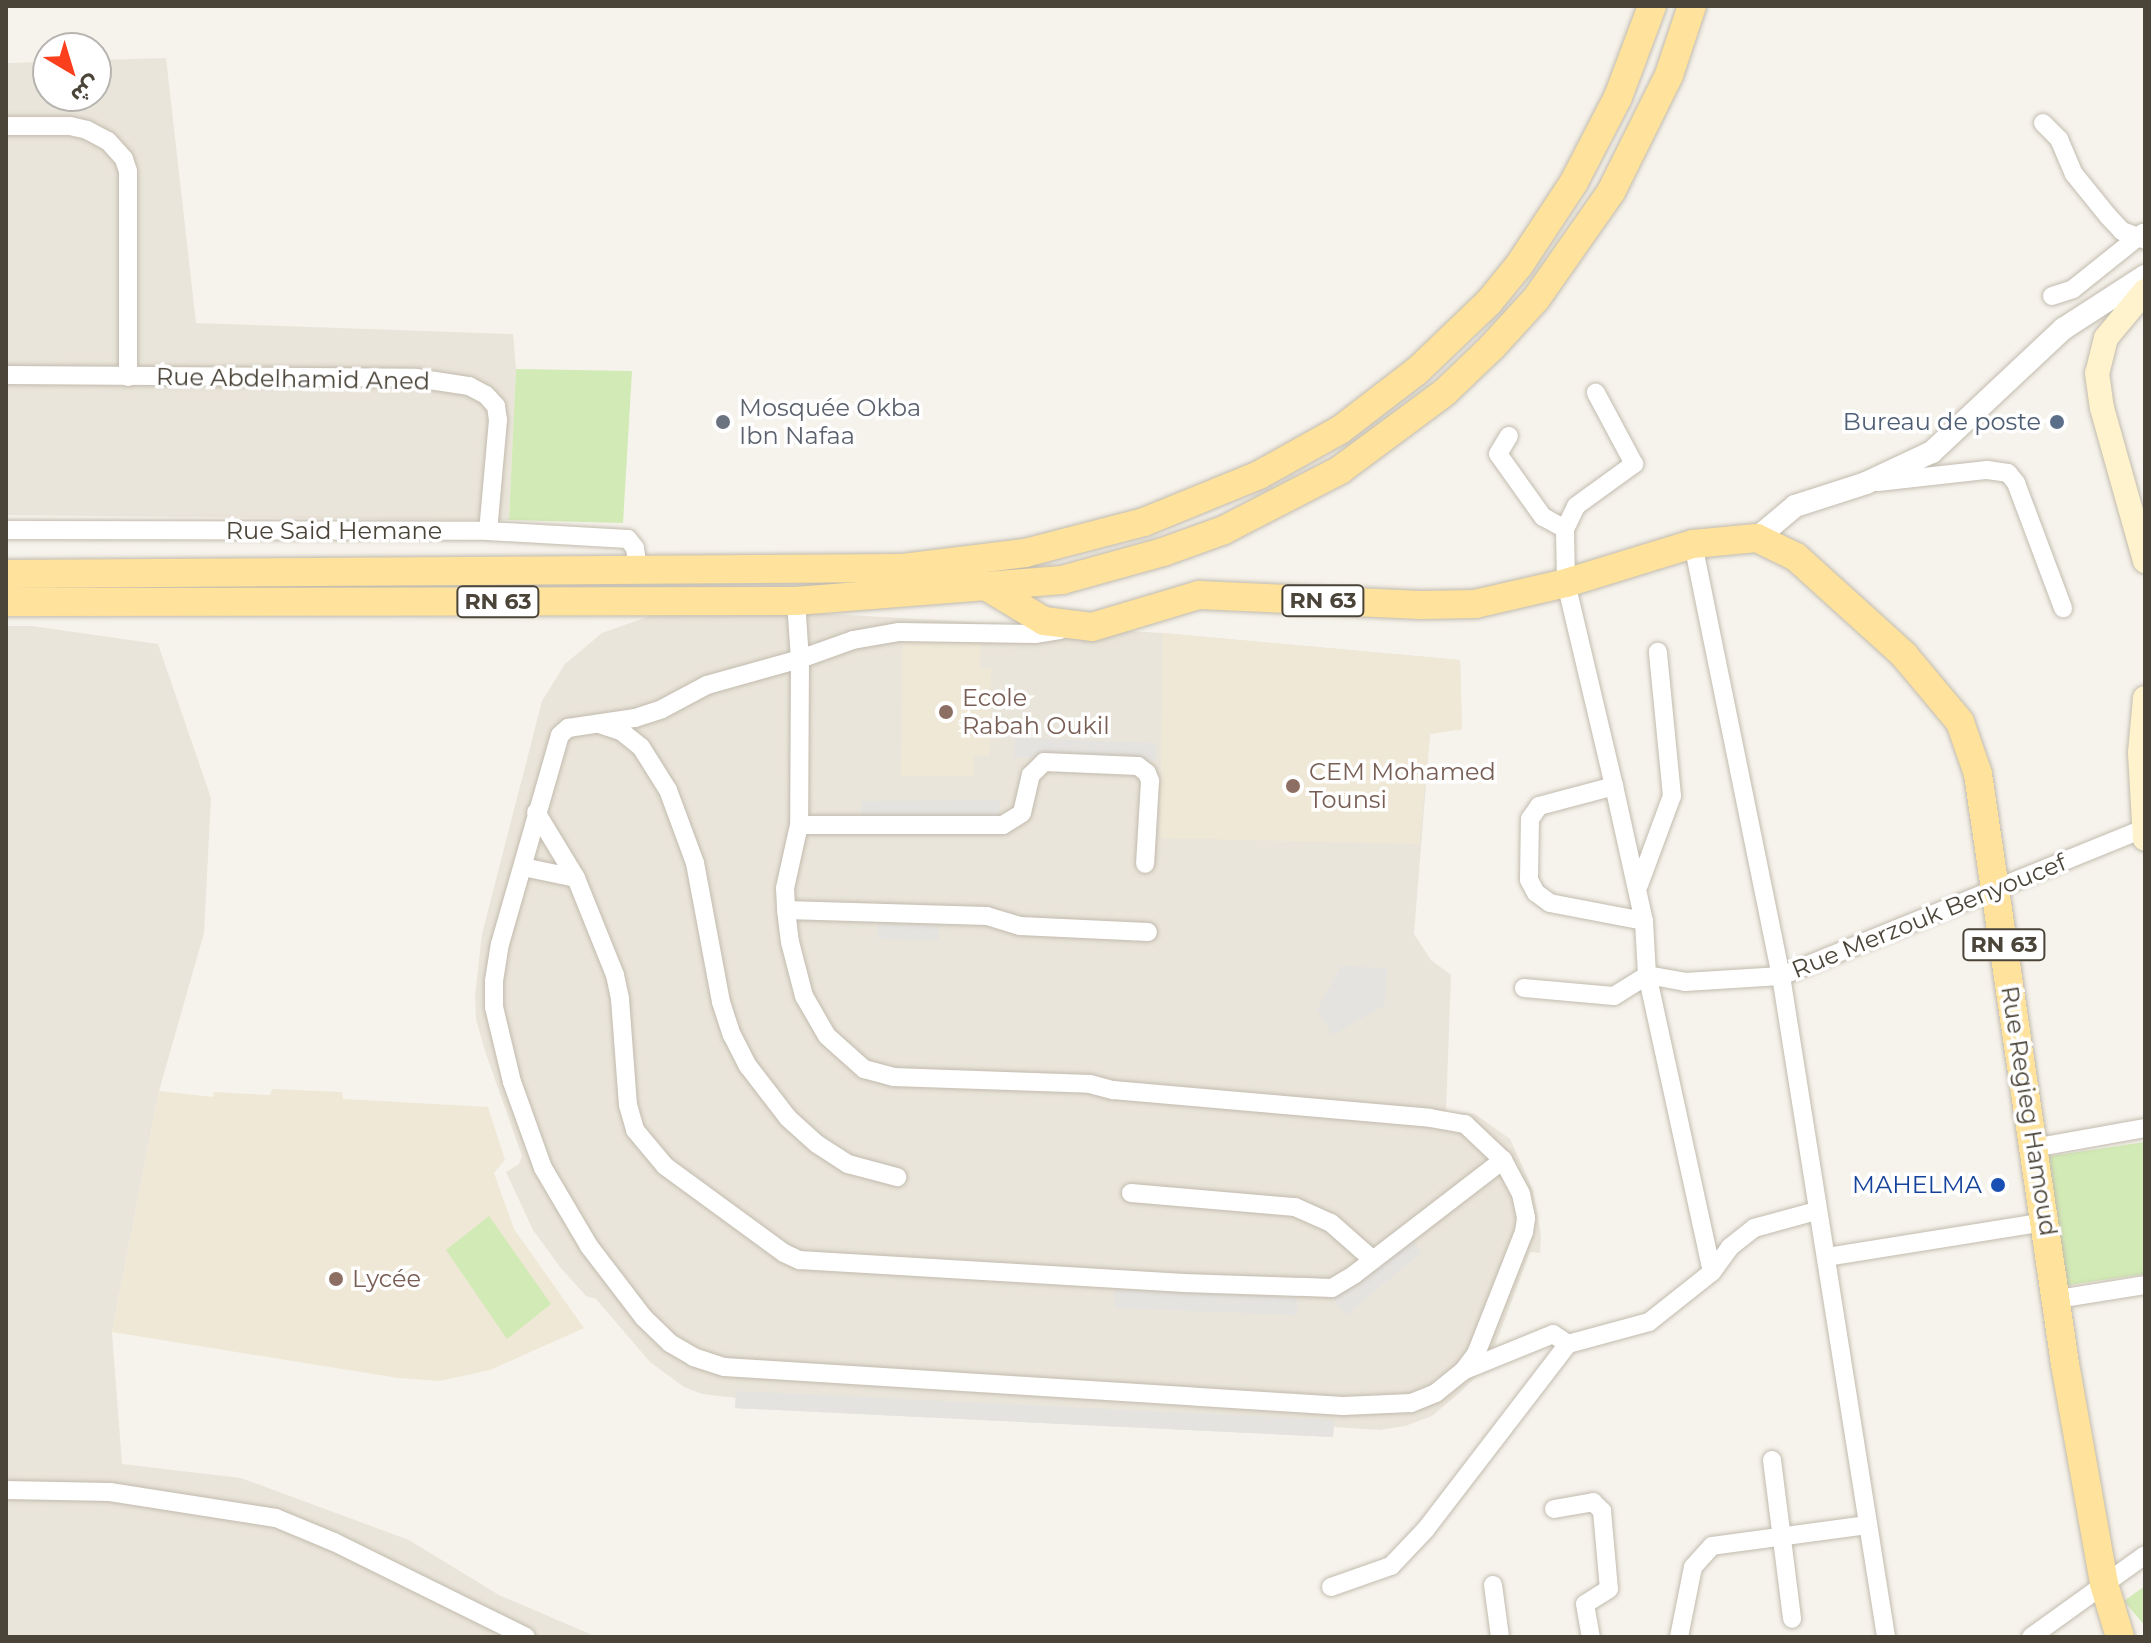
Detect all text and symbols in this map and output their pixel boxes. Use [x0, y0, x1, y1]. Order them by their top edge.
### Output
north arrow [32, 32, 112, 112]
text: ش [66, 70, 106, 110]
street label: Rue Abdelhamid Aned [156, 362, 430, 396]
place label: Mosquée Okba Ibn Nafaa [739, 394, 921, 450]
place label: Bureau de poste [1843, 408, 2041, 436]
marker: Mosquée Okba Ibn Nafaa [714, 413, 732, 431]
marker: Bureau de poste [2048, 413, 2066, 431]
street label: Rue Said Hemane [226, 517, 442, 545]
road number: RN 63 [1281, 583, 1365, 619]
road number: RN 63 [456, 584, 540, 620]
place label: Ecole Rabah Oukil [962, 684, 1110, 740]
marker: Ecole Rabah Oukil [937, 703, 955, 721]
place label: CEM Mohamed Tounsi [1309, 758, 1496, 814]
marker: CEM Mohamed Tounsi [1284, 777, 1302, 795]
street label: Rue Merzouk Benyoucef [1788, 848, 2070, 984]
road number: RN 63 [1962, 927, 2046, 963]
street label: Rue Regieg Hamoud [1995, 984, 2063, 1238]
place label: MAHELMA [1852, 1171, 1982, 1199]
marker: MAHELMA [1989, 1176, 2007, 1194]
place label: Lycée [352, 1265, 421, 1293]
marker: Lycée [327, 1270, 345, 1288]

